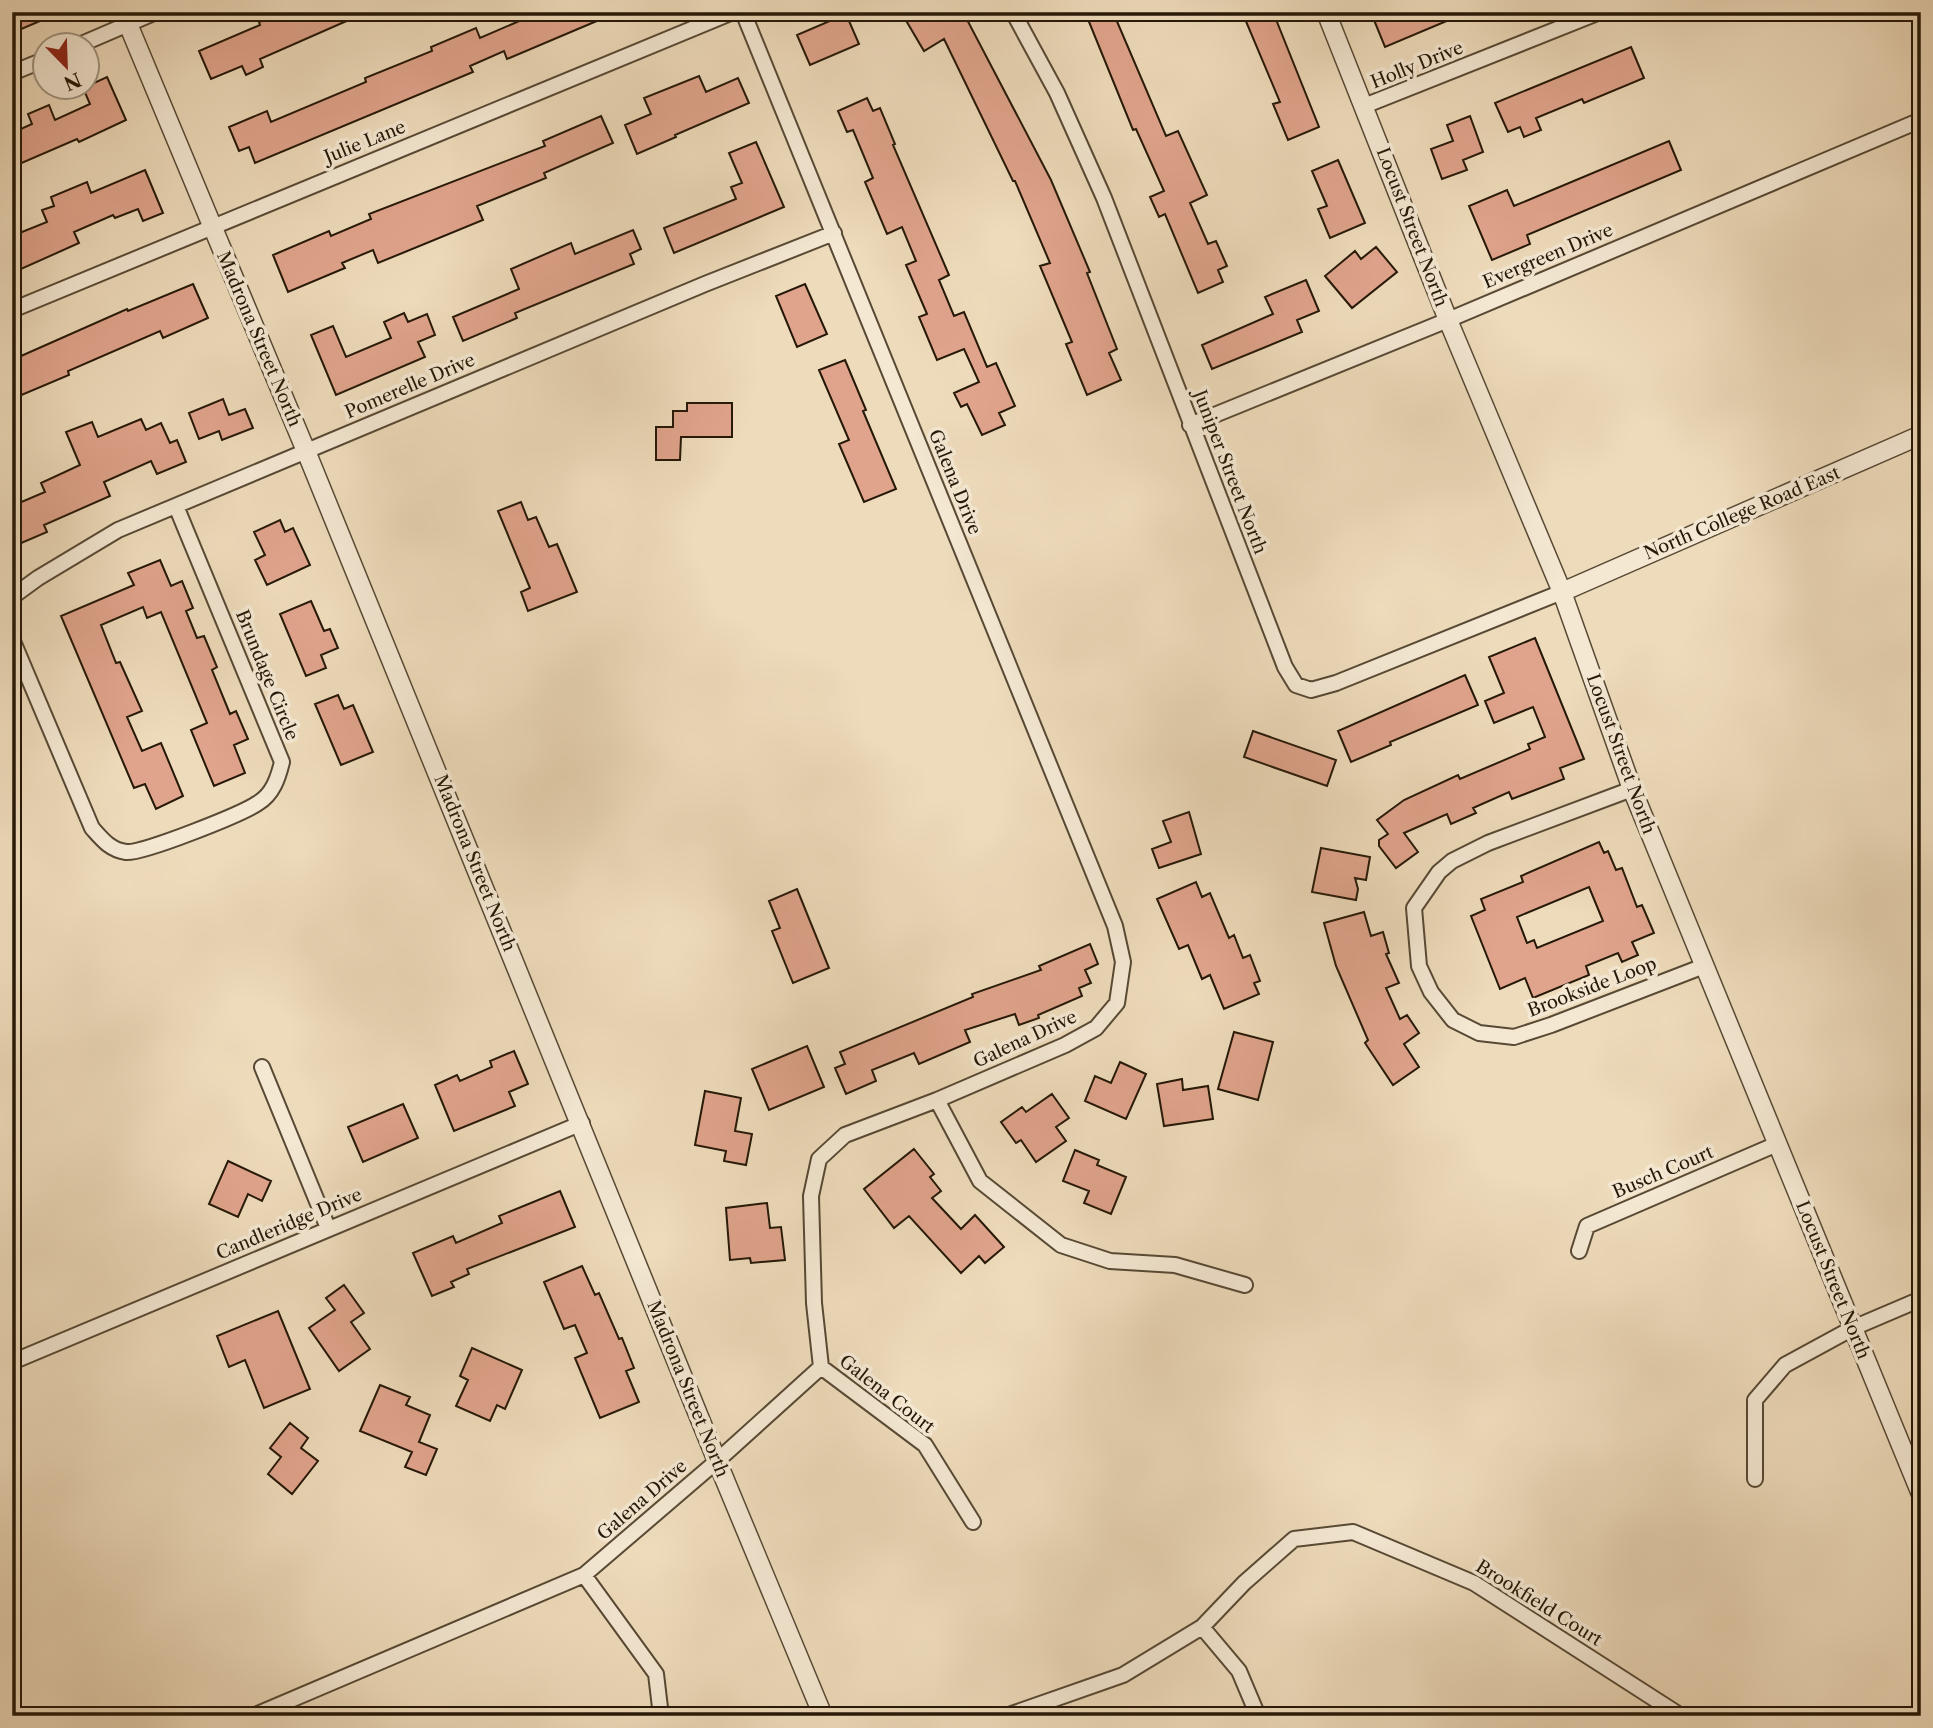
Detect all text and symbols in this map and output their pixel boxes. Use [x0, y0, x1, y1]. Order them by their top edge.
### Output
north arrow [32, 32, 102, 102]
street label: Holly Drive [1368, 37, 1466, 93]
text: N [60, 67, 85, 95]
street label: Julie Lane [318, 116, 409, 169]
street label: Locust Street North [1371, 144, 1453, 310]
street label: Evergreen Drive [1480, 219, 1616, 293]
street label: Madrona Street North [212, 248, 306, 430]
street label: Pomerelle Drive [342, 349, 478, 423]
street label: Juniper Street North [1188, 384, 1271, 557]
street label: Galena Drive [924, 426, 986, 538]
street label: North College Road East [1641, 461, 1844, 564]
street label: Brundage Circle [231, 607, 303, 743]
street label: Locust Street North [1582, 671, 1660, 837]
street label: Madrona Street North [429, 771, 521, 955]
street label: Brookside Loop [1524, 952, 1660, 1022]
street label: Galena Drive [970, 1005, 1080, 1073]
street label: Busch Court [1609, 1141, 1717, 1203]
street label: Candleridge Drive [213, 1183, 365, 1265]
street label: Locust Street North [1791, 1198, 1875, 1362]
street label: Madrona Street North [642, 1297, 734, 1481]
street label: Galena Court [835, 1350, 939, 1438]
street label: Galena Drive [593, 1455, 691, 1545]
street label: Brookfield Court [1472, 1555, 1607, 1651]

